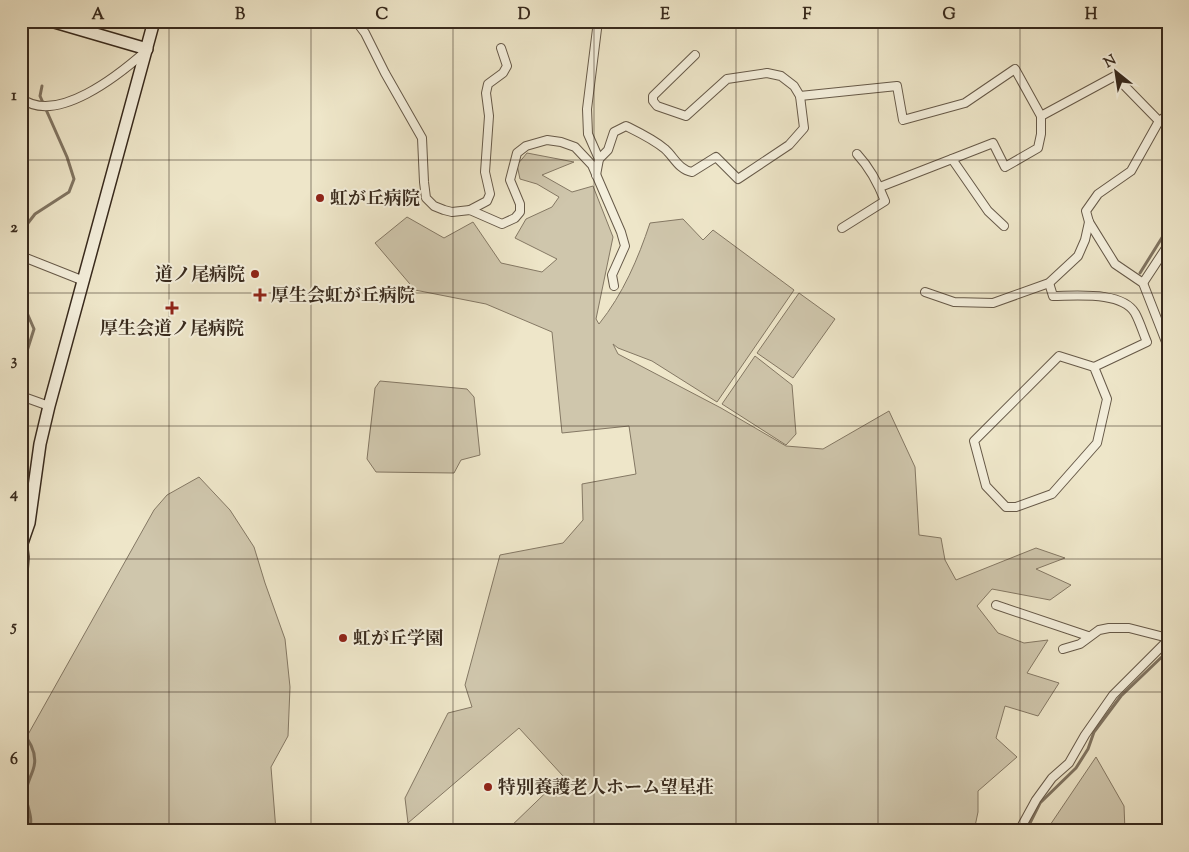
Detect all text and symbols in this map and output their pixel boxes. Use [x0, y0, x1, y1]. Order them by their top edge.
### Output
text: A [92, 4, 105, 27]
text: B [235, 4, 245, 27]
text: C [376, 4, 389, 27]
text: D [518, 4, 531, 27]
text: E [660, 4, 670, 27]
text: F [803, 4, 812, 27]
text: G [942, 4, 956, 27]
text: H [1085, 4, 1098, 27]
north arrow [1092, 48, 1142, 98]
text: N [1101, 51, 1120, 74]
text: 1 [11, 85, 17, 108]
place label: 虹が丘病院 [330, 187, 420, 213]
marker: 虹が丘病院 [314, 192, 326, 204]
text: 2 [10, 217, 18, 240]
place label: 道ノ尾病院 [155, 263, 245, 289]
marker: 道ノ尾病院 [249, 268, 261, 280]
place label: 厚生会虹が丘病院 [271, 284, 415, 310]
marker: 厚生会虹が丘病院 [253, 288, 267, 302]
marker: 厚生会道ノ尾病院 [165, 301, 179, 315]
place label: 厚生会道ノ尾病院 [100, 317, 244, 343]
text: 3 [11, 350, 18, 373]
text: 4 [9, 483, 18, 506]
text: 5 [9, 616, 17, 639]
place label: 虹が丘学園 [353, 627, 443, 653]
marker: 虹が丘学園 [337, 632, 349, 644]
text: 6 [10, 749, 18, 772]
place label: 特別養護老人ホーム望星荘 [498, 776, 714, 802]
marker: 特別養護老人ホーム望星荘 [482, 781, 494, 793]

